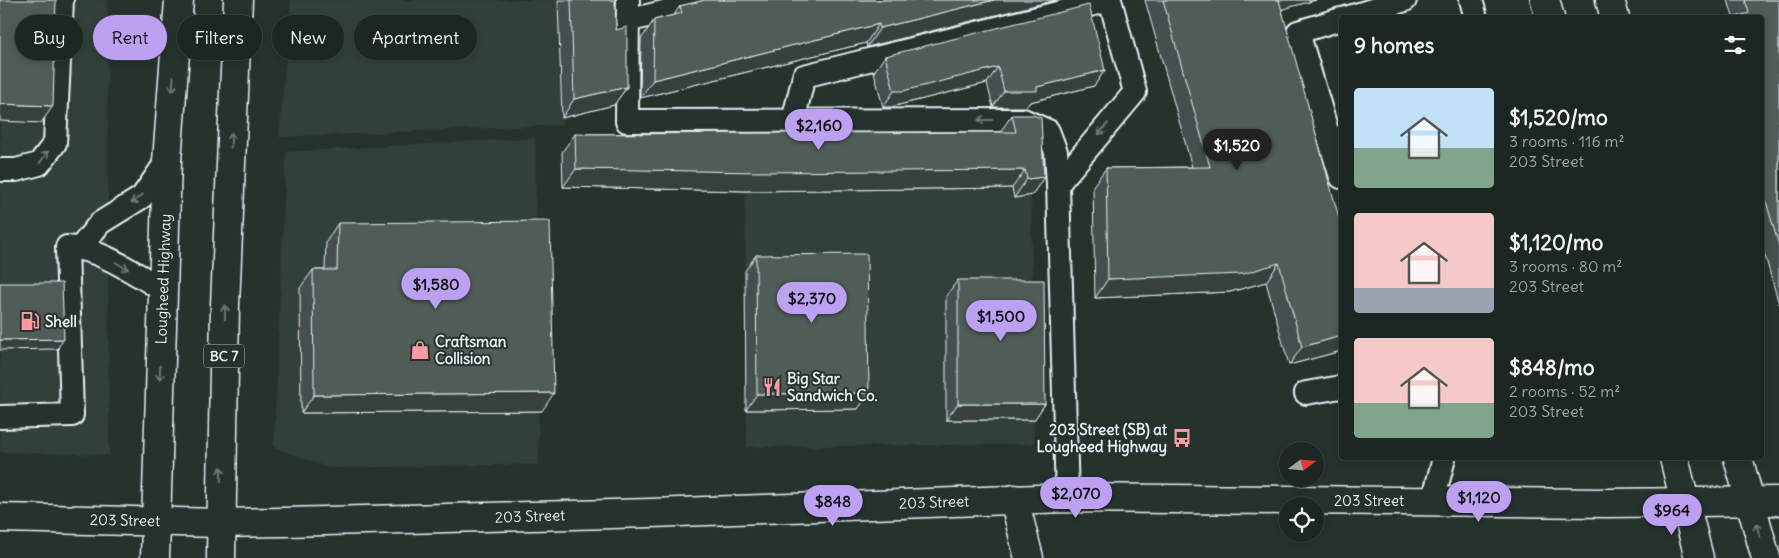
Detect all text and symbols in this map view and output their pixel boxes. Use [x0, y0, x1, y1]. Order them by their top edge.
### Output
chip: Buy [15, 15, 83, 60]
chip: Rent [93, 15, 167, 60]
chip: Filters [177, 15, 262, 60]
chip: New [272, 15, 344, 60]
chip: Apartment [354, 15, 477, 60]
icon: filters [1721, 31, 1749, 59]
text: 9 homes [1354, 32, 1434, 59]
one-way arrow [168, 75, 178, 91]
text: $1,520/mo [1509, 104, 1608, 131]
pin: $2,160 [778, 108, 860, 151]
icon: home [1394, 108, 1454, 168]
text: $2,160 [796, 115, 842, 135]
one-way arrow [978, 115, 994, 125]
one-way arrow [1098, 123, 1109, 136]
pin: $1,520 [1196, 128, 1278, 171]
text: 3 rooms · 116 m² [1509, 131, 1625, 151]
one-way arrow [226, 133, 236, 149]
text: $1,520 [1214, 135, 1260, 155]
one-way arrow [39, 151, 50, 164]
text: 203 Street [1509, 151, 1584, 171]
one-way arrow [131, 193, 144, 204]
street label: Lougheed Highway [151, 213, 175, 345]
text: $1,120/mo [1509, 229, 1603, 256]
icon: home [1394, 233, 1454, 293]
text: 3 rooms · 80 m² [1509, 256, 1622, 276]
one-way arrow [114, 262, 129, 272]
pin: $1,580 [395, 268, 477, 310]
text: $1,580 [412, 274, 460, 294]
text: 203 Street [1509, 276, 1584, 296]
pin: $2,370 [771, 282, 853, 324]
text: $2,370 [788, 288, 836, 308]
pin: $1,500 [960, 300, 1042, 342]
one-way arrow [220, 304, 229, 320]
text: $1,500 [977, 306, 1025, 326]
fuel station icon: Shell [19, 310, 41, 332]
place label: Shell [45, 312, 77, 331]
place label: Craftsman Collision [435, 332, 507, 368]
shop icon: Craftsman Collision [409, 339, 431, 361]
road number: BC 7 [204, 344, 244, 368]
text: $848/mo [1509, 354, 1595, 381]
icon: home [1394, 358, 1454, 418]
one-way arrow [155, 364, 165, 381]
place label: Big Star Sandwich Co. [787, 369, 878, 405]
restaurant icon: Big Star Sandwich Co. [761, 376, 783, 398]
text: 2 rooms · 52 m² [1509, 381, 1620, 401]
text: 203 Street [1509, 401, 1584, 421]
place label: 203 Street (SB) at Lougheed Highway [1036, 420, 1168, 457]
bus stop icon: 203 Street (SB) at Lougheed Highway [1171, 427, 1193, 449]
north arrow [1279, 442, 1324, 488]
map controls [1279, 442, 1324, 542]
one-way arrow [216, 466, 226, 482]
pin: $2,070 [1035, 476, 1117, 519]
pin: $1,120 [1438, 480, 1520, 523]
text: $2,070 [1051, 483, 1101, 503]
pin: $848 [803, 484, 863, 527]
text: $1,120 [1457, 487, 1501, 507]
text: $848 [815, 491, 851, 511]
street label: 203 Street [899, 491, 969, 513]
street label: 203 Street [1334, 491, 1404, 510]
pin: $964 [1642, 494, 1702, 536]
button: locate [1279, 497, 1324, 542]
text: $964 [1654, 500, 1690, 520]
street label: 203 Street [495, 505, 565, 527]
street label: 203 Street [90, 510, 160, 530]
one-way arrow [1753, 522, 1763, 538]

